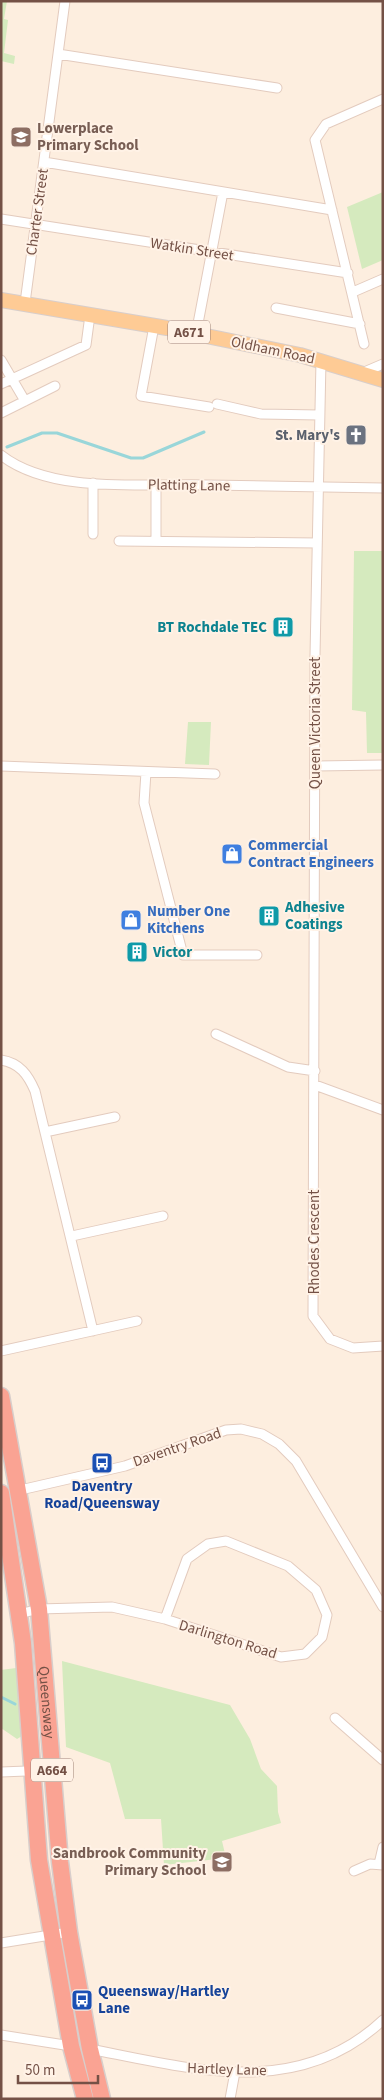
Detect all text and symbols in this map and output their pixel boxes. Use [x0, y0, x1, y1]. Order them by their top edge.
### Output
place label: Lowerplace Primary School [37, 118, 139, 156]
school or university icon: Lowerplace Primary School [9, 125, 33, 149]
street label: Charter Street [21, 167, 54, 257]
street label: Watkin Street [149, 233, 235, 266]
road number: A671 [168, 321, 210, 344]
street label: Oldham Road [229, 331, 317, 370]
church icon: St. Mary's [344, 423, 368, 447]
place label: St. Mary's [275, 425, 340, 446]
street label: Platting Lane [148, 474, 230, 497]
building icon: BT Rochdale TEC [271, 615, 295, 639]
place label: BT Rochdale TEC [157, 617, 267, 638]
street label: Queen Victoria Street [305, 657, 326, 789]
place label: Commercial Contract Engineers [248, 835, 374, 873]
shop icon: Commercial Contract Engineers [220, 842, 244, 866]
place label: Adhesive Coatings [284, 897, 345, 935]
place label: Number One Kitchens [147, 901, 231, 939]
building icon: Adhesive Coatings [257, 904, 281, 928]
shop icon: Number One Kitchens [119, 908, 143, 932]
building icon: Victor [125, 940, 149, 964]
place label: Victor [152, 942, 192, 963]
street label: Rhodes Crescent [304, 1190, 325, 1294]
street label: Daventry Road [130, 1423, 224, 1472]
bus stop icon: Daventry Road/Queensway [90, 1451, 114, 1475]
place label: Daventry Road/Queensway [44, 1476, 160, 1514]
street label: Darlington Road [176, 1615, 280, 1664]
street label: Queensway [33, 1665, 60, 1739]
road number: A664 [31, 1758, 73, 1782]
place label: Sandbrook Community Primary School [53, 1843, 207, 1881]
school or university icon: Sandbrook Community Primary School [210, 1850, 234, 1874]
place label: Queensway/Hartley Lane [98, 1981, 229, 2019]
bus stop icon: Queensway/Hartley Lane [70, 1988, 94, 2012]
scale bar [18, 2052, 98, 2084]
street label: Hartley Lane [187, 2058, 267, 2081]
text: 50 m [25, 2060, 55, 2081]

